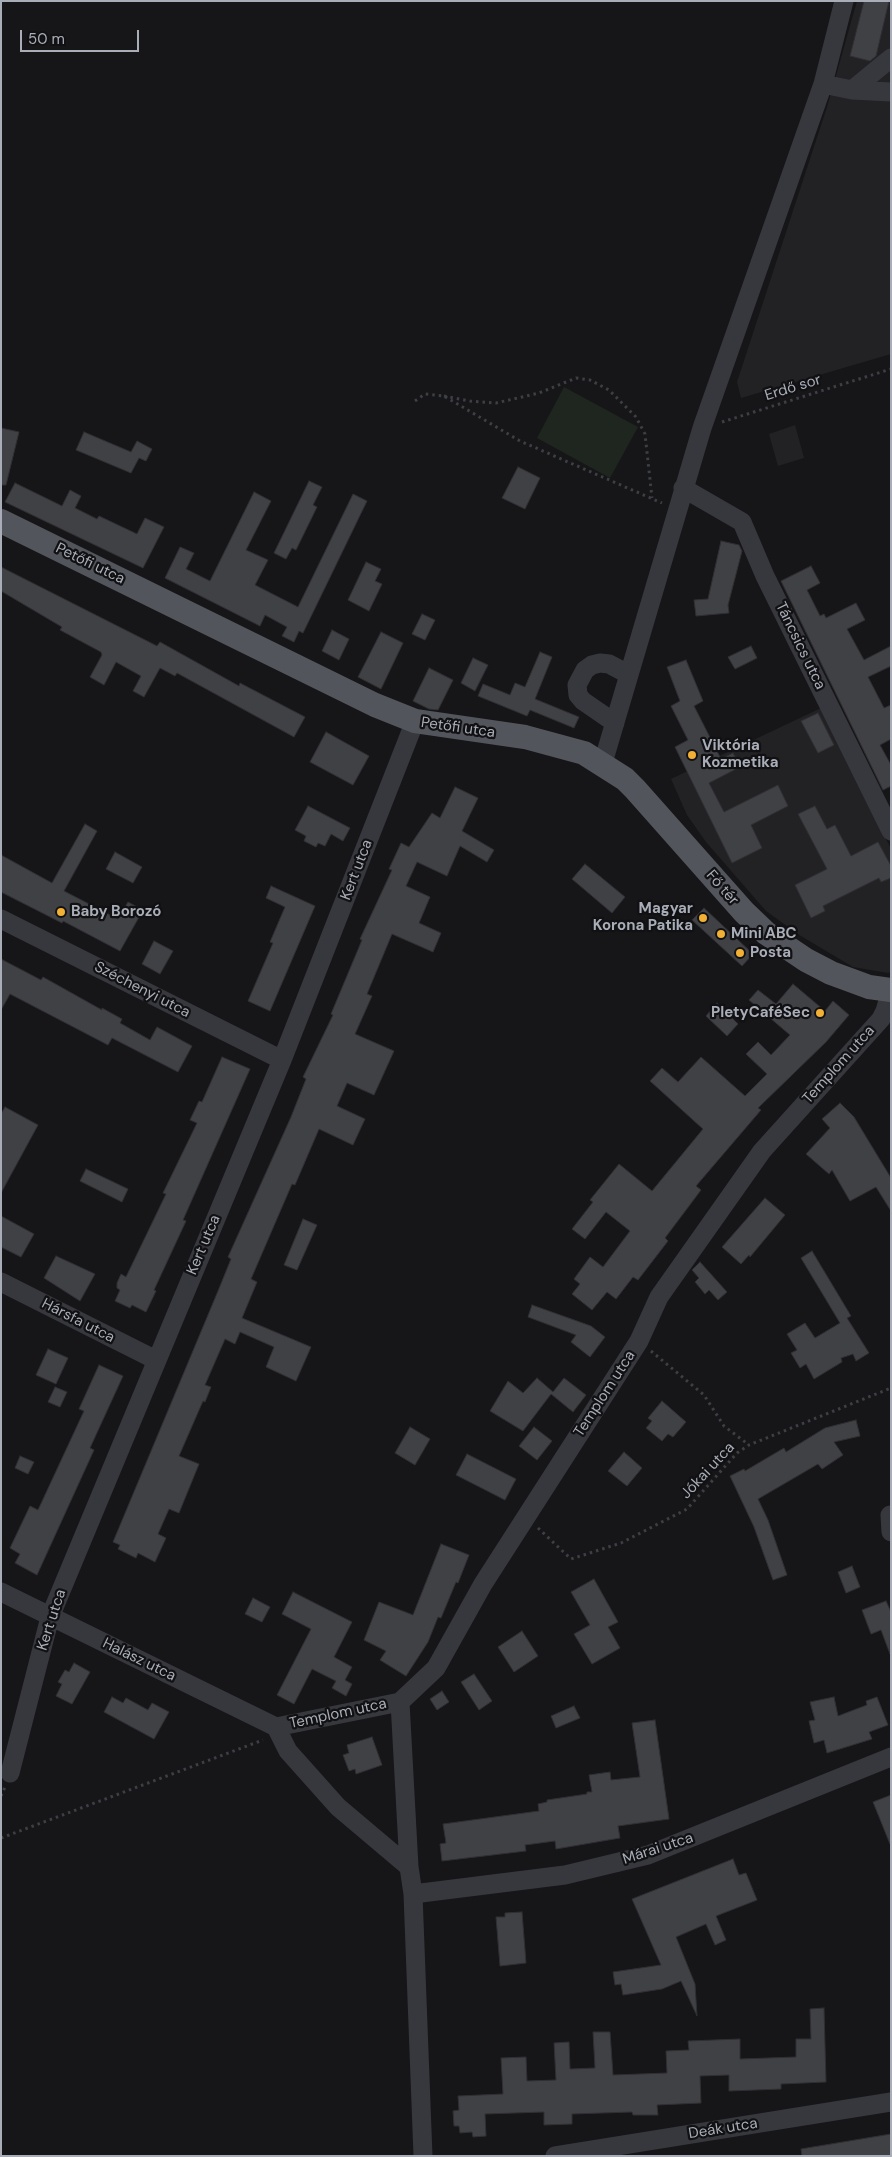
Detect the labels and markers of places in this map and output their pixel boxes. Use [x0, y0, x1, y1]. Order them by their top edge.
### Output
place label: Viktória Kozmetika [702, 737, 778, 772]
marker: Viktória Kozmetika [686, 749, 698, 761]
place label: Magyar Korona Patika [593, 900, 693, 935]
place label: Baby Borozó [71, 903, 161, 921]
marker: Baby Borozó [55, 906, 67, 918]
marker: Magyar Korona Patika [697, 912, 709, 924]
place label: Mini ABC [731, 925, 797, 943]
marker: Mini ABC [715, 928, 727, 940]
place label: Posta [750, 944, 791, 962]
marker: Posta [734, 947, 746, 959]
place label: PletyCaféSec [711, 1004, 810, 1022]
marker: PletyCaféSec [814, 1007, 826, 1019]

